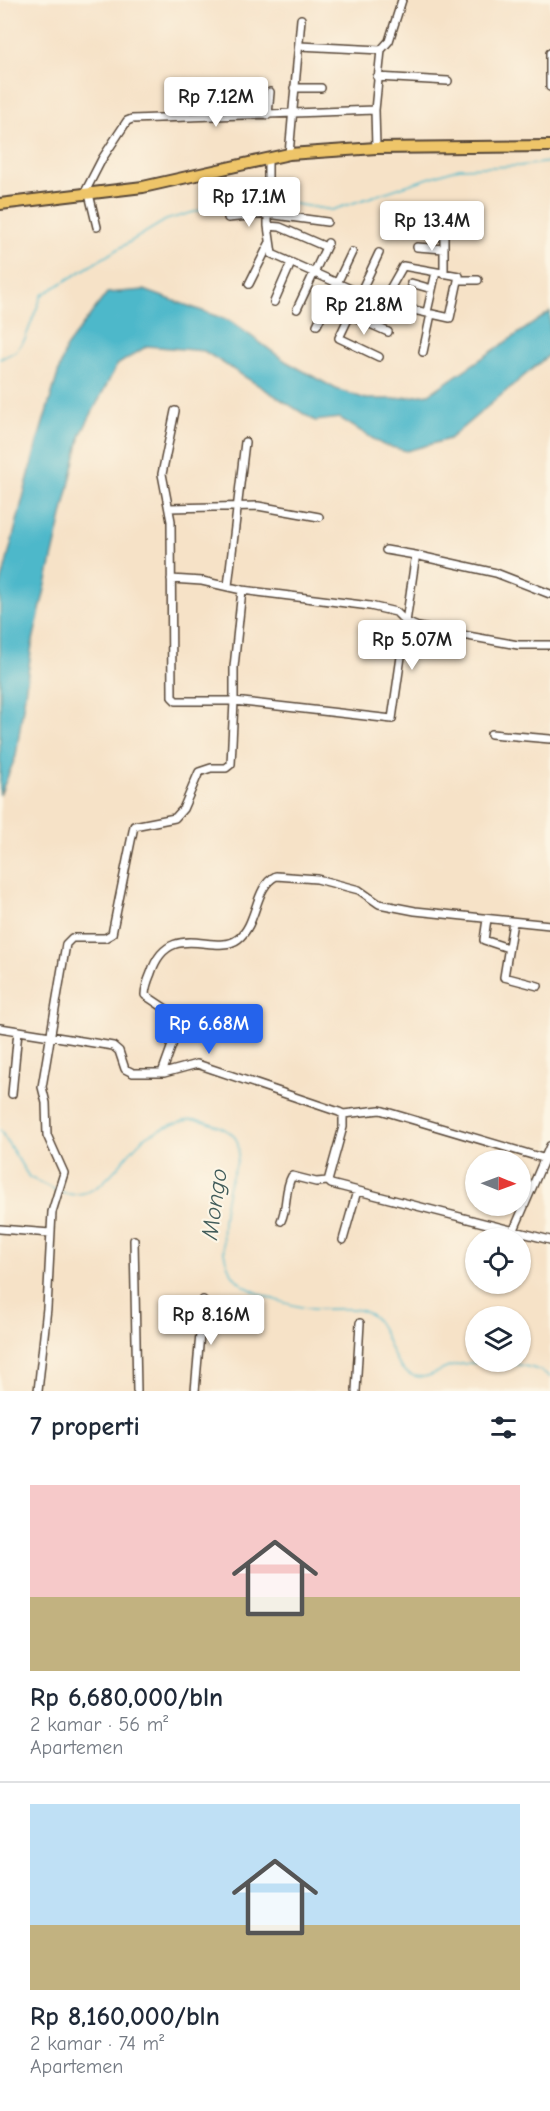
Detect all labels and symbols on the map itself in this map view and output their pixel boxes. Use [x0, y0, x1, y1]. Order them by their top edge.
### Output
pin: Rp 7.12M [154, 77, 278, 128]
pin: Rp 17.1M [187, 177, 311, 228]
pin: Rp 13.4M [370, 201, 494, 252]
pin: Rp 21.8M [302, 285, 426, 336]
pin: Rp 5.07M [350, 620, 474, 671]
pin: Rp 6.68M [147, 1004, 271, 1055]
north arrow [465, 1150, 531, 1216]
water label: Mongo [195, 1167, 233, 1242]
pin: Rp 8.16M [149, 1295, 273, 1346]

